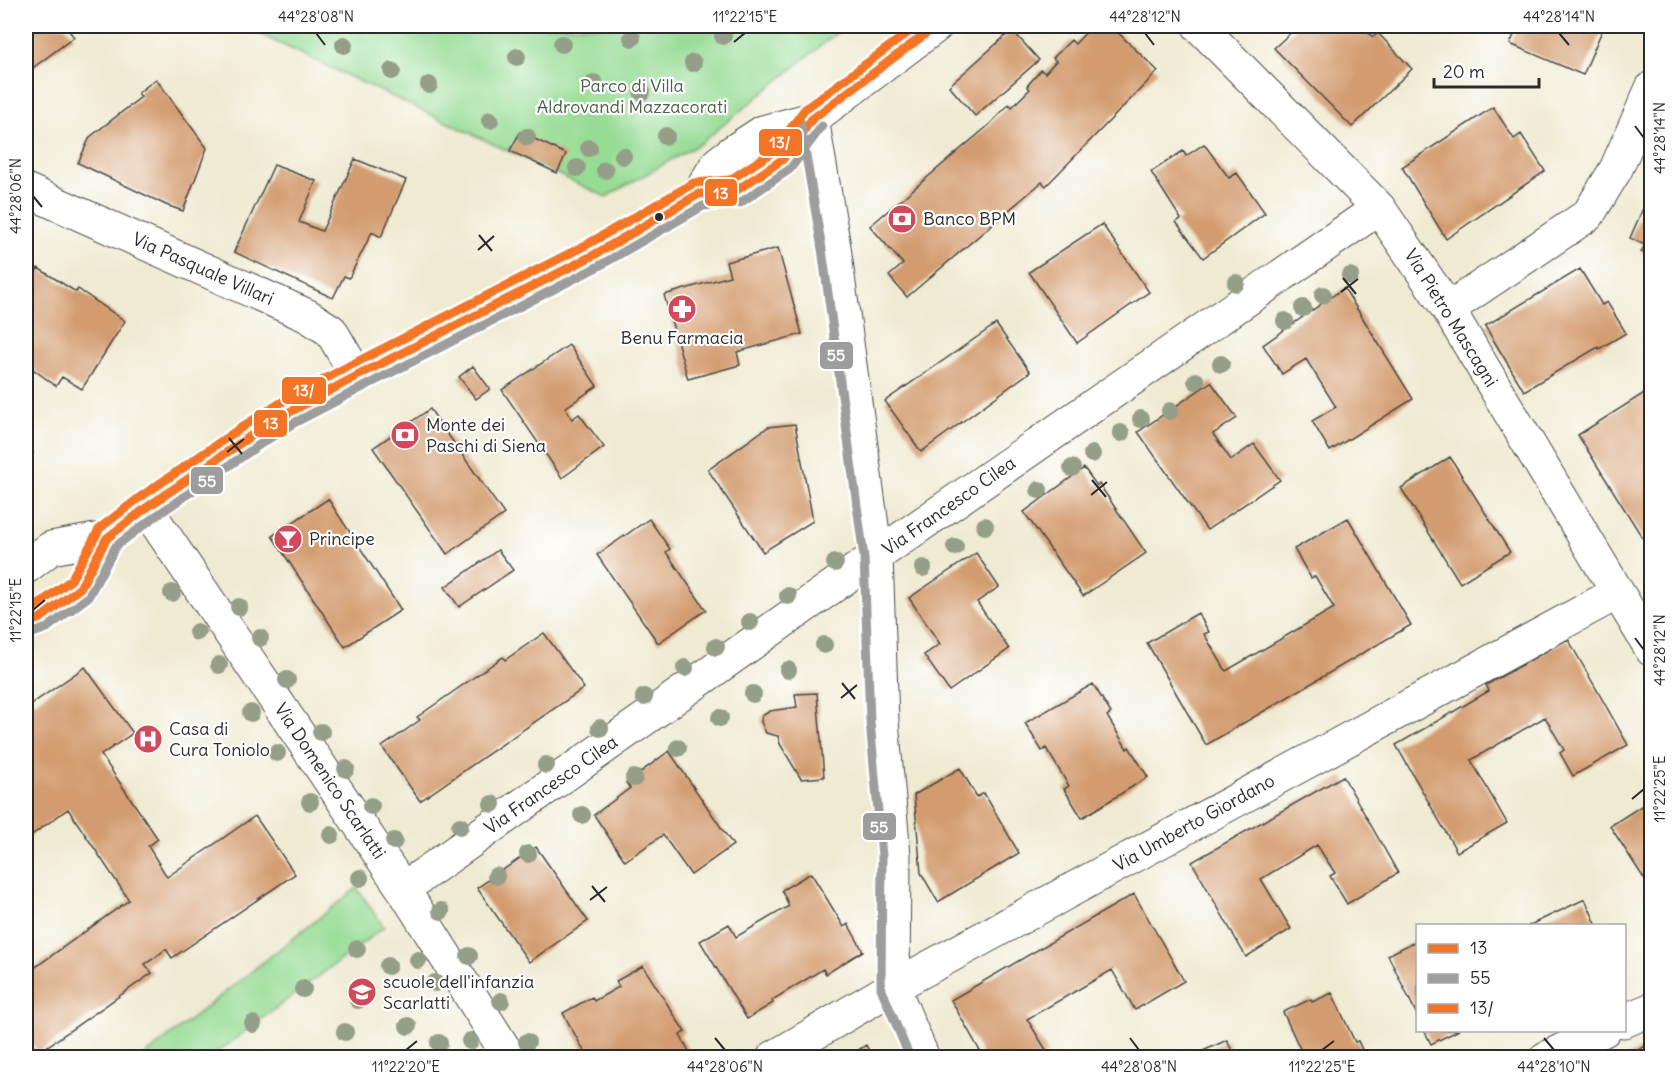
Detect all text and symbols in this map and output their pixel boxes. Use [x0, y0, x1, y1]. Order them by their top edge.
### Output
text: 44°28'08"N [278, 7, 354, 26]
text: 11°22'15"E [713, 7, 778, 26]
text: 44°28'12"N [1109, 7, 1181, 26]
text: 44°28'14"N [1523, 7, 1595, 26]
scale bar [1434, 51, 1539, 89]
text: 20 m [1443, 60, 1485, 83]
park label: Parco di Villa Aldrovandi Mazzacorati [537, 74, 727, 118]
text: 44°28'14"N [1650, 102, 1669, 174]
line badge: 13/ [758, 128, 803, 157]
text: 13/ [769, 132, 791, 152]
text: 44°28'06"N [6, 158, 25, 234]
line badge: 13 [704, 178, 738, 207]
text: 13 [713, 183, 729, 203]
bank icon: Banco BPM [886, 203, 918, 235]
place label: Banco BPM [923, 207, 1016, 230]
unlabelled marker [653, 211, 665, 223]
street label: Via Pasquale Villari [129, 227, 277, 310]
street label: Via Pietro Mascagni [1400, 244, 1503, 391]
pharmacy icon: Benu Farmacia [666, 293, 698, 325]
place label: Benu Farmacia [620, 326, 744, 349]
line badge: 55 [819, 341, 854, 370]
text: 55 [827, 345, 845, 365]
line badge: 13/ [281, 376, 327, 405]
text: 13/ [293, 380, 315, 400]
line badge: 13 [253, 409, 288, 438]
text: 13 [263, 413, 279, 433]
place label: Monte dei Paschi di Siena [426, 413, 546, 457]
bank icon: Monte dei Paschi di Siena [389, 419, 421, 451]
street label: Via Francesco Cilea [878, 451, 1020, 560]
line badge: 55 [190, 466, 224, 495]
text: 55 [198, 471, 216, 491]
bar icon: Principe [272, 523, 304, 555]
place label: Principe [309, 527, 375, 550]
text: 11°22'15"E [6, 577, 25, 642]
text: 44°28'12"N [1650, 614, 1669, 686]
street label: Via Domenico Scarlatti [270, 698, 391, 863]
place label: Casa di Cura Toniolo [169, 717, 270, 761]
hospital icon: Casa di Cura Toniolo [132, 723, 164, 755]
street label: Via Francesco Cilea [480, 730, 622, 839]
text: 11°22'25"E [1650, 755, 1669, 823]
street label: Via Umberto Giordano [1109, 769, 1278, 876]
line badge: 55 [862, 812, 897, 841]
text: 55 [870, 817, 888, 837]
legend [1416, 924, 1626, 1032]
text: 13 [1470, 936, 1487, 959]
text: 55 [1470, 966, 1491, 989]
place label: scuole dell'infanzia Scarlatti [383, 970, 534, 1014]
school or university icon: scuole dell'infanzia Scarlatti [346, 976, 378, 1008]
text: 13/ [1470, 996, 1494, 1019]
text: 11°22'20"E [372, 1057, 440, 1076]
text: 44°28'06"N [687, 1057, 763, 1076]
text: 44°28'08"N [1101, 1057, 1177, 1076]
text: 11°22'25"E [1288, 1057, 1356, 1076]
text: 44°28'10"N [1517, 1057, 1591, 1076]

